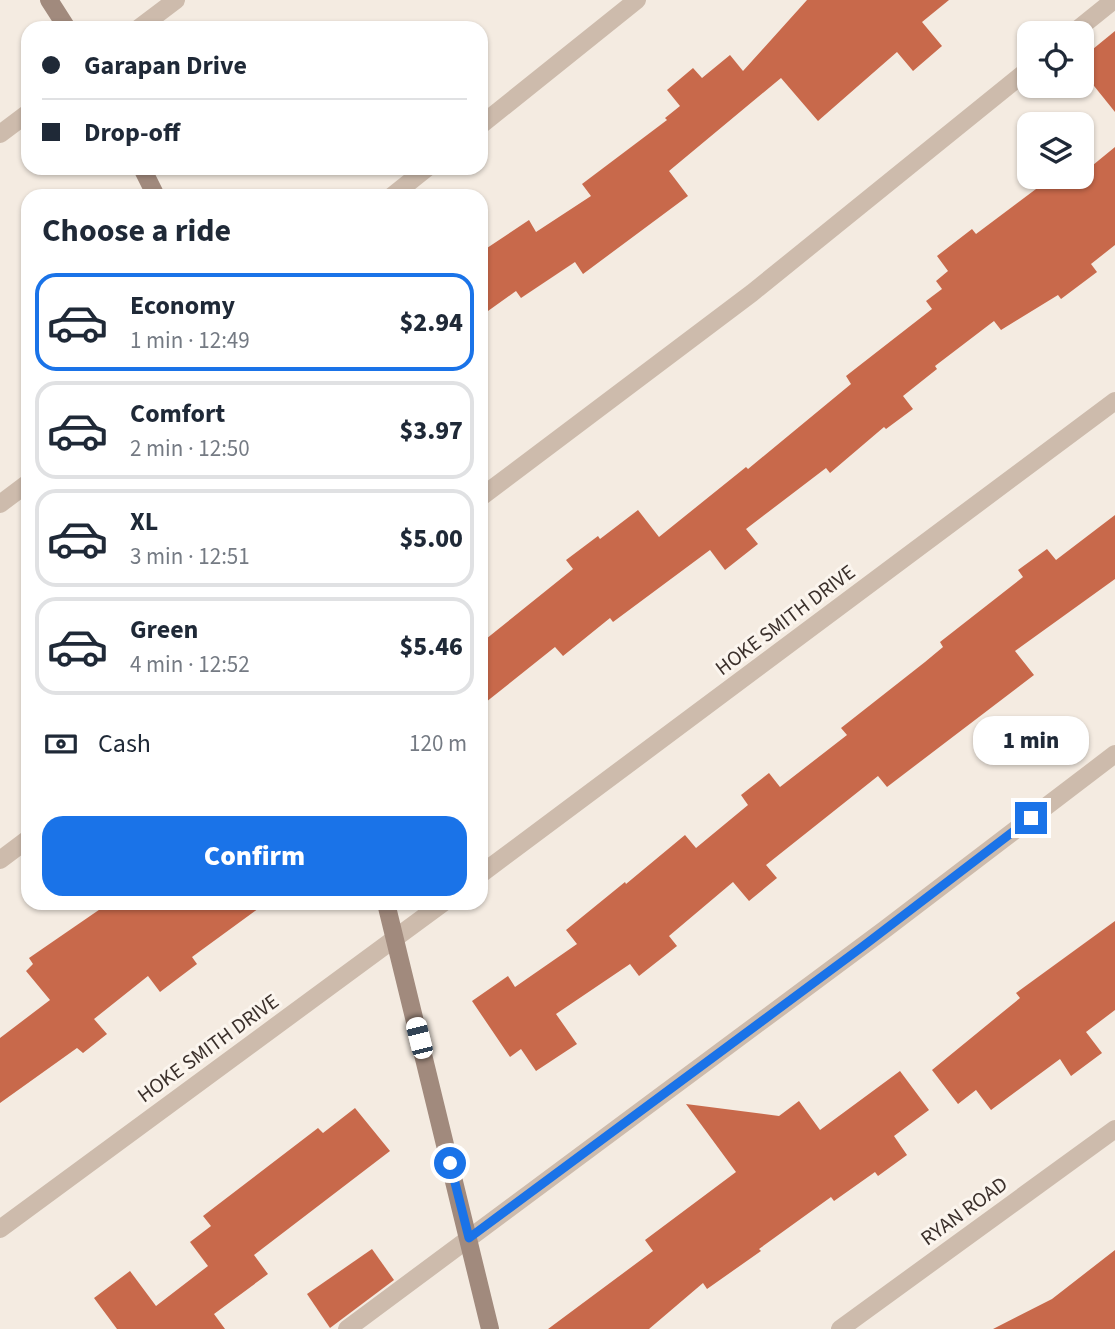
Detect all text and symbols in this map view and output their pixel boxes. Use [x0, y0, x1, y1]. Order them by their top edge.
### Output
map controls [1017, 21, 1094, 189]
button: locate [1017, 21, 1094, 98]
text: Garapan Drive [84, 47, 247, 84]
button: layers [1017, 112, 1094, 189]
text: Drop-off [84, 114, 180, 151]
text: Choose a ride [42, 208, 231, 254]
text: Economy [130, 287, 235, 324]
icon: car [46, 291, 109, 354]
text: $2.94 [399, 304, 463, 341]
text: 1 min · 12:49 [130, 324, 250, 357]
text: Comfort [130, 395, 225, 432]
icon: car [46, 399, 109, 462]
text: $3.97 [399, 412, 463, 449]
text: 2 min · 12:50 [130, 432, 250, 465]
text: XL [130, 503, 158, 540]
icon: car [46, 507, 109, 570]
text: $5.00 [399, 520, 463, 557]
text: 3 min · 12:51 [130, 540, 250, 573]
street label: HOKE SMITH DRIVE [709, 557, 861, 683]
text: Green [130, 611, 198, 648]
icon: car [46, 615, 109, 678]
text: $5.46 [399, 628, 463, 665]
text: 4 min · 12:52 [130, 648, 250, 681]
callout: 1 min [973, 716, 1089, 766]
text: 1 min [1003, 724, 1059, 757]
icon: cash [42, 725, 80, 763]
text: Cash [98, 725, 151, 762]
text: 120 m [409, 727, 467, 760]
route end [1015, 802, 1047, 834]
button: Confirm [42, 816, 467, 896]
street label: HOKE SMITH DRIVE [131, 986, 285, 1110]
car [404, 1015, 435, 1061]
route start [434, 1147, 466, 1179]
street label: RYAN ROAD [914, 1169, 1014, 1253]

